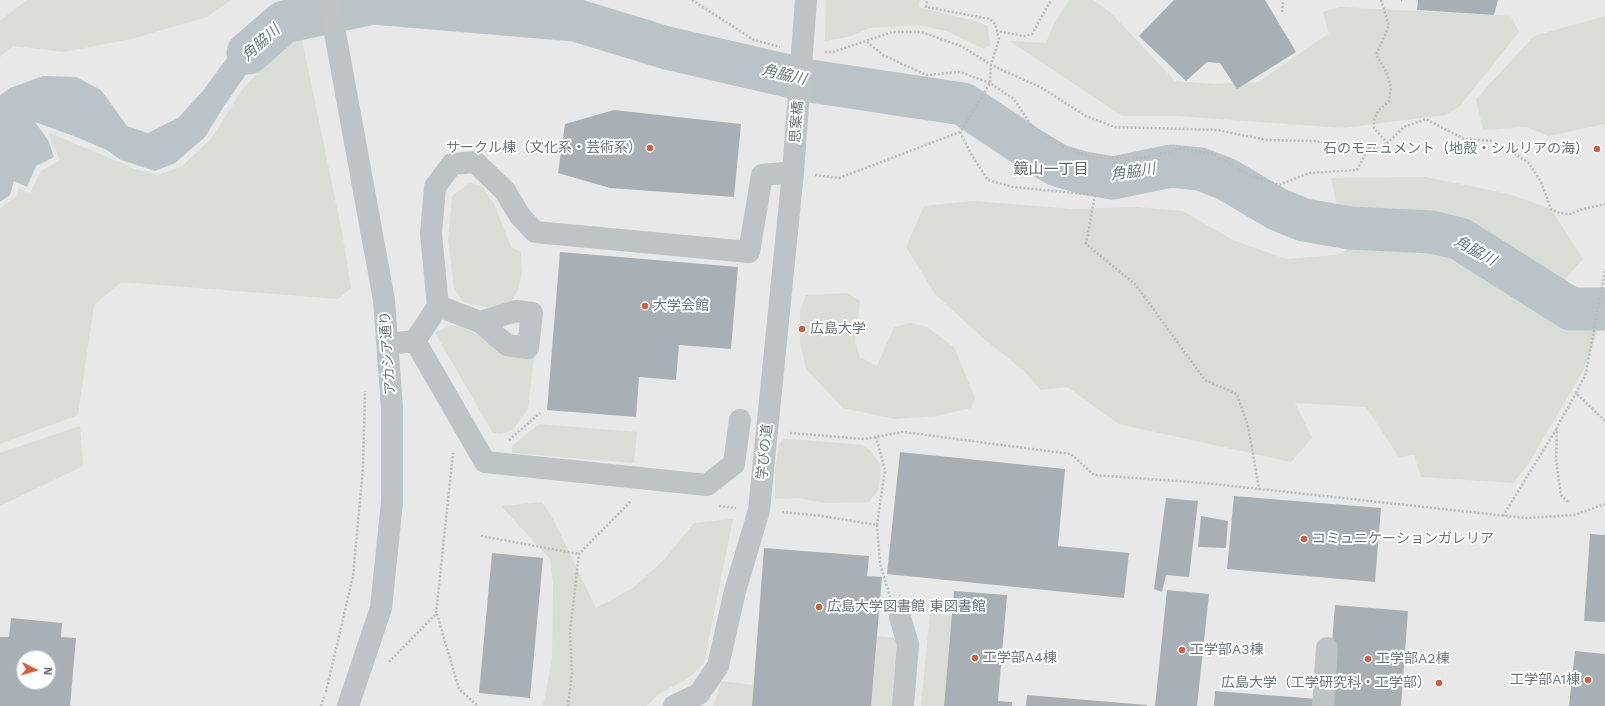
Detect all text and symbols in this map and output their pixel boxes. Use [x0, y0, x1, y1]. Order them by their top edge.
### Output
water label: 角脇川 [238, 21, 284, 65]
water label: 角脇川 [760, 61, 808, 89]
street label: 思案橋 [787, 100, 807, 144]
place label: サークル棟（文化系・芸術系） [446, 140, 642, 156]
place label: 石のモニュメント（地殻・シルリアの海） [1323, 141, 1589, 157]
marker: サークル棟（文化系・芸術系） [645, 143, 655, 153]
marker: 石のモニュメント（地殻・シルリアの海） [1592, 144, 1602, 154]
water label: 角脇川 [1109, 160, 1157, 184]
district label: 鏡山一丁目 [1014, 161, 1088, 179]
water label: 角脇川 [1451, 232, 1499, 270]
place label: 大学会館 [653, 298, 709, 314]
marker: 大学会館 [640, 301, 650, 311]
street label: アカシア通り [377, 311, 399, 395]
place label: 広島大学 [810, 321, 866, 337]
marker: 広島大学 [797, 324, 807, 334]
street label: 学びの道 [754, 423, 776, 481]
place label: コミュニケーションガレリア [1312, 531, 1494, 547]
marker: コミュニケーションガレリア [1299, 534, 1309, 544]
place label: 広島大学図書館 東図書館 [827, 599, 986, 615]
marker: 広島大学図書館 東図書館 [814, 602, 824, 612]
place label: 工学部A3棟 [1190, 642, 1263, 658]
marker: 工学部A3棟 [1177, 645, 1187, 655]
north arrow [16, 650, 56, 690]
place label: 工学部A4棟 [983, 650, 1057, 666]
place label: 工学部A2棟 [1376, 651, 1449, 667]
marker: 工学部A4棟 [970, 653, 980, 663]
marker: 工学部A2棟 [1363, 654, 1373, 664]
text: N [41, 666, 54, 676]
place label: 工学部A1棟 [1510, 672, 1580, 688]
place label: 広島大学（工学研究科・工学部） [1221, 675, 1431, 691]
marker: 工学部A1棟 [1583, 675, 1593, 685]
marker: 広島大学（工学研究科・工学部） [1434, 678, 1444, 688]

